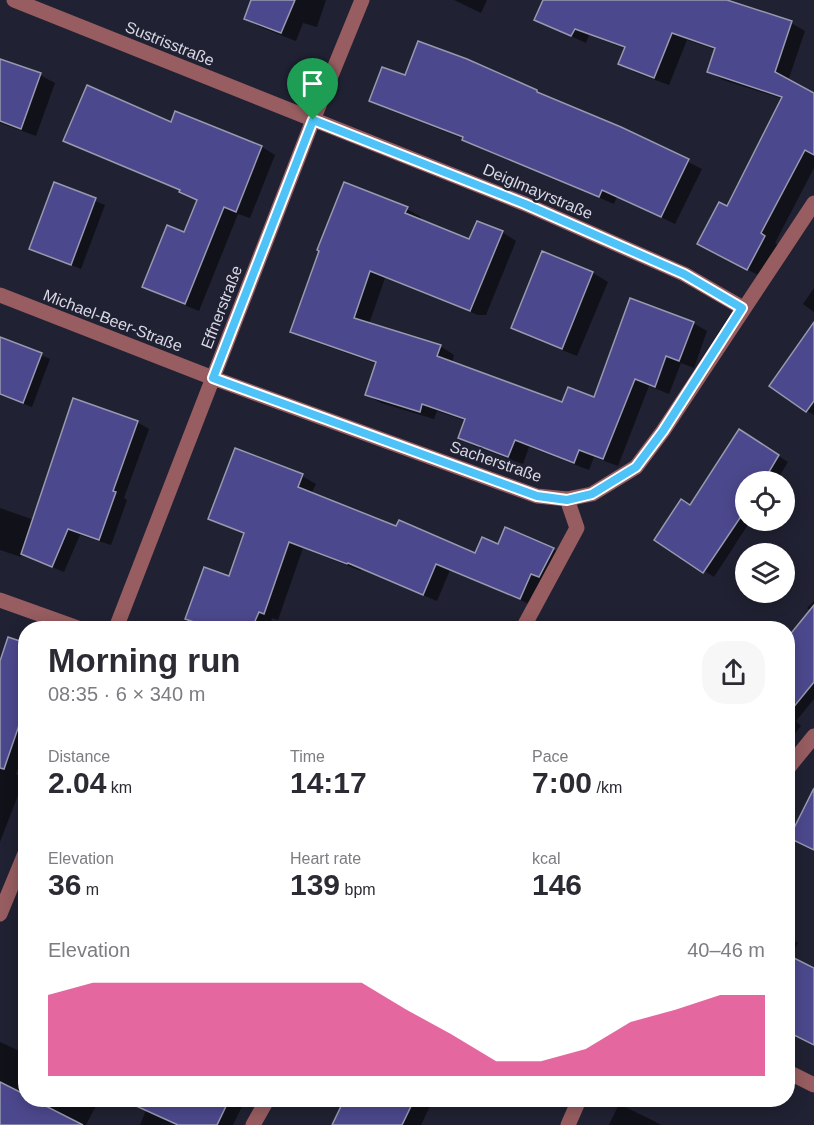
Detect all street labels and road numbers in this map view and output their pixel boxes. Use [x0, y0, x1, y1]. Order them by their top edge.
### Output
street label: Sustrisstraße [123, 18, 217, 69]
street label: Deiglmayrstraße [480, 161, 595, 222]
street label: Effnerstraße [198, 263, 245, 351]
street label: Michael-Beer-Straße [41, 286, 185, 355]
street label: Sacherstraße [448, 438, 544, 485]

